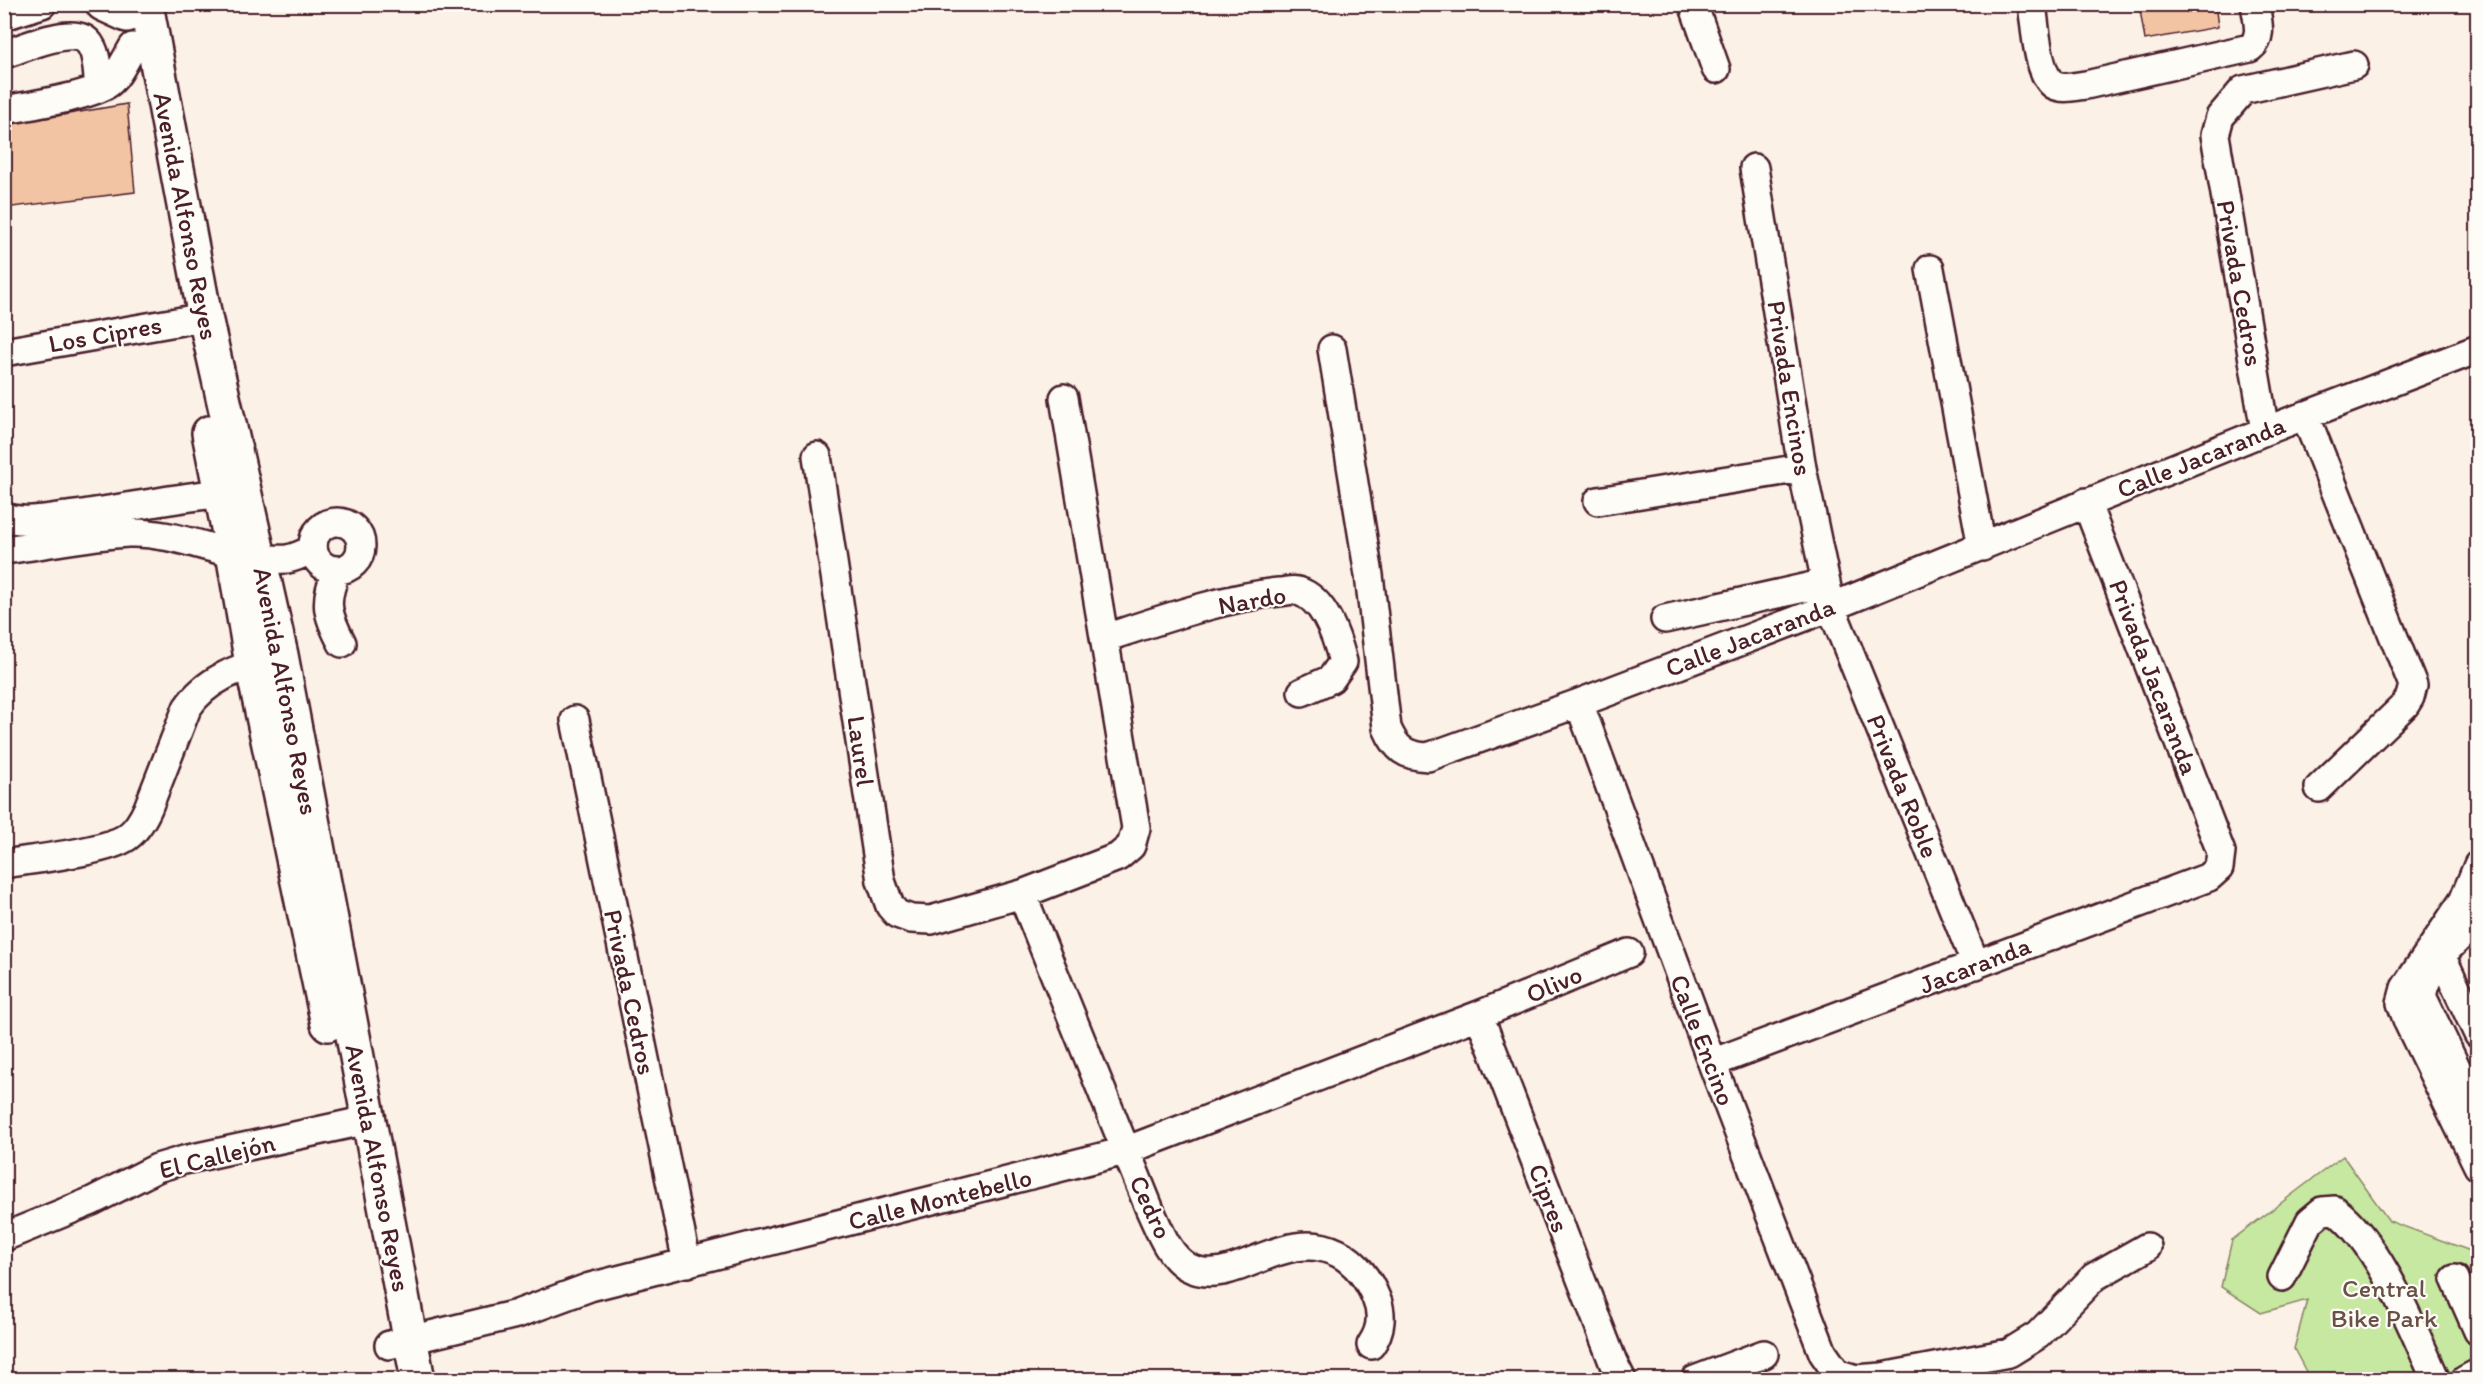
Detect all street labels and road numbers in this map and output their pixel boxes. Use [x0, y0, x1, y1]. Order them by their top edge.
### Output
street label: Avenida Alfonso Reyes [146, 89, 226, 343]
street label: Privada Cedros [2210, 197, 2270, 369]
street label: Privada Encinos [1760, 298, 1820, 478]
street label: Los Cipres [46, 308, 164, 360]
street label: Calle Jacaranda [2112, 408, 2290, 505]
street label: Avenida Alfonso Reyes [246, 564, 326, 818]
street label: Privada Jacaranda [2102, 575, 2206, 780]
street label: Nardo [1215, 578, 1289, 622]
street label: Calle Jacaranda [1661, 590, 1840, 684]
street label: Privada Roble [1860, 709, 1946, 863]
street label: Laurel [840, 714, 882, 788]
street label: Privada Cedros [597, 906, 663, 1078]
street label: Jacaranda [1915, 929, 2036, 1001]
street label: Olivo [1521, 958, 1587, 1010]
street label: Calle Encino [1663, 970, 1743, 1110]
street label: Avenida Alfonso Reyes [338, 1041, 418, 1295]
street label: El Callejón [156, 1126, 278, 1186]
street label: Cipres [1521, 1159, 1577, 1237]
street label: Calle Montebello [845, 1161, 1035, 1237]
street label: Cedro [1122, 1170, 1180, 1244]

